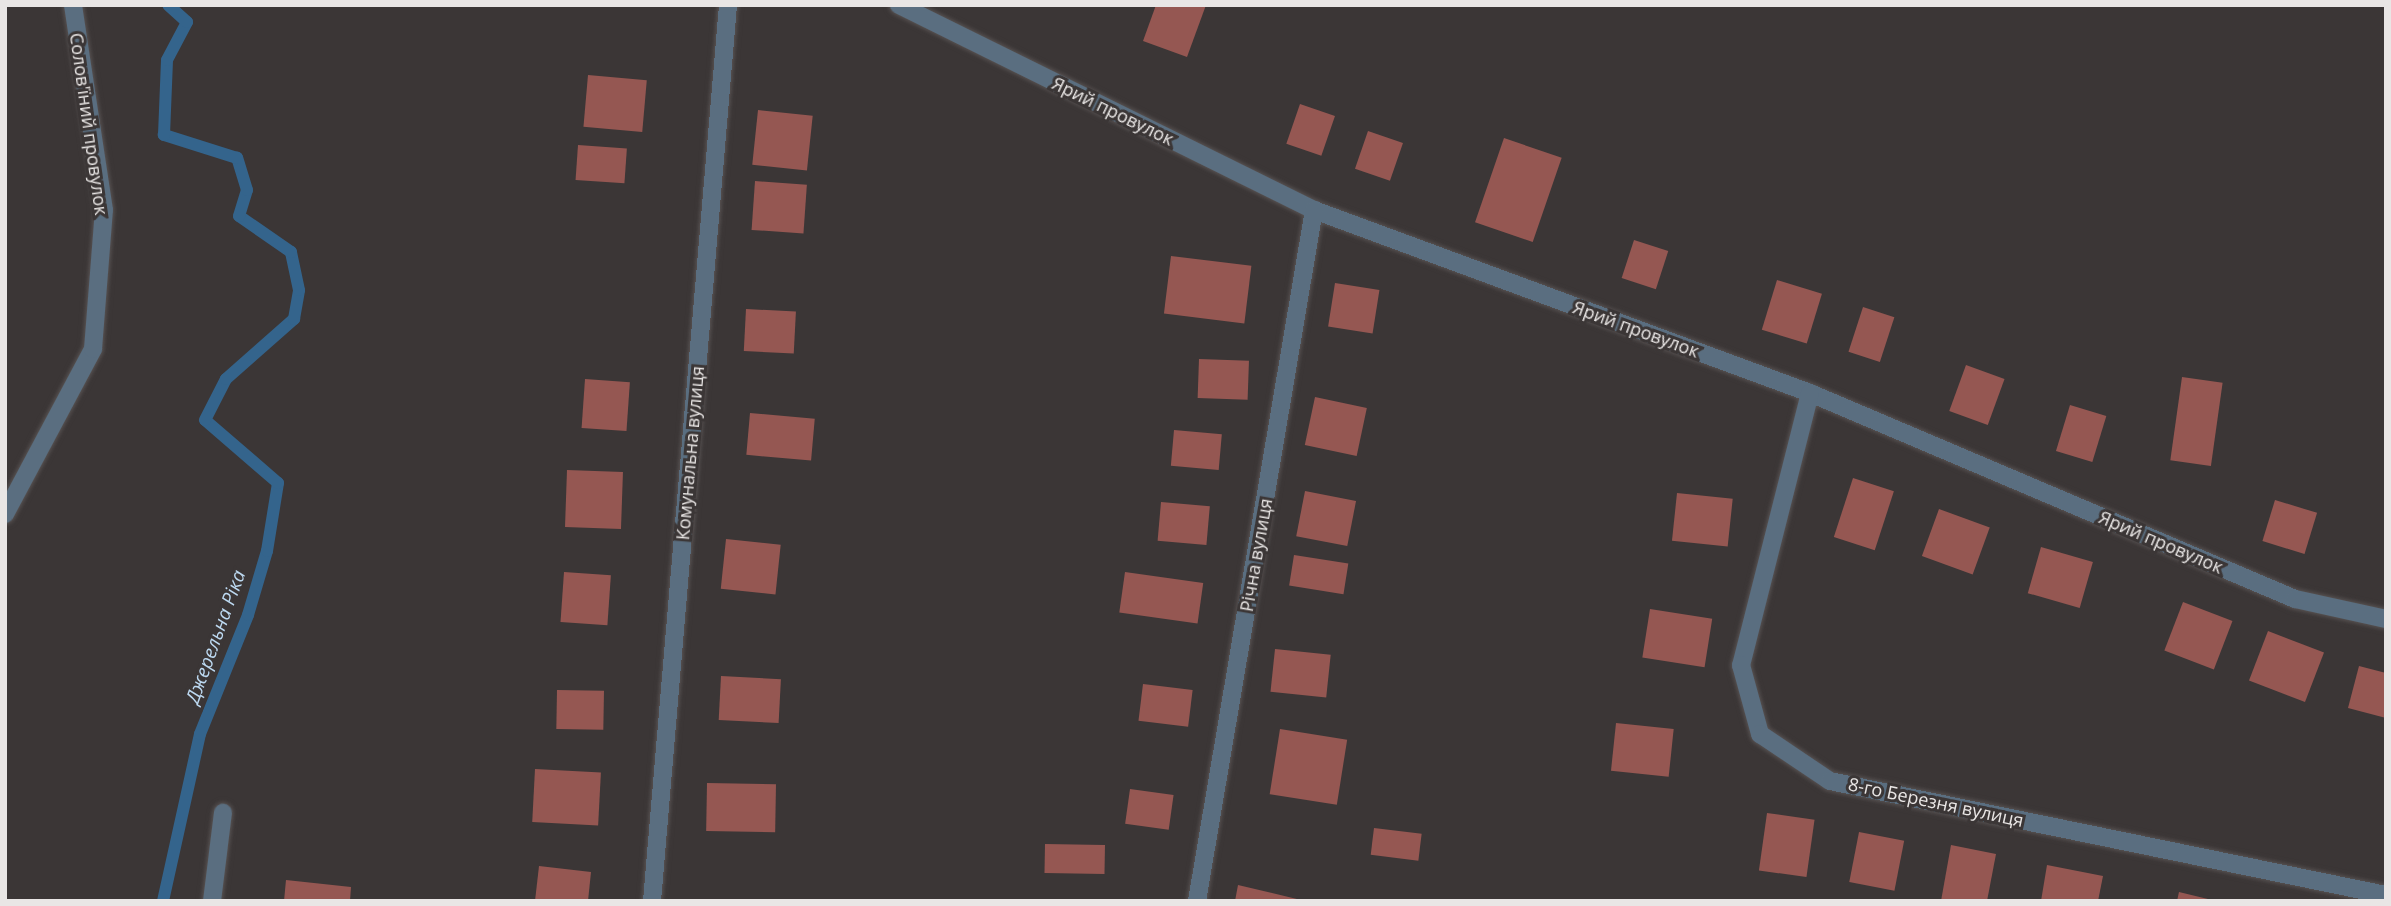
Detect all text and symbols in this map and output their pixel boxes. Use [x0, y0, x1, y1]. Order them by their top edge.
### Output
street label: Солов'їний провулок [66, 31, 112, 217]
street label: Ярий провулок [1049, 72, 1177, 150]
street label: Ярий провулок [1570, 296, 1702, 362]
street label: Комунальна вулиця [672, 365, 708, 541]
street label: Річна вулиця [1235, 497, 1277, 613]
street label: Ярий провулок [2096, 506, 2226, 578]
water label: Джерельна Ріка [181, 567, 251, 707]
street label: 8-го Березня вулиця [1846, 773, 2026, 831]

